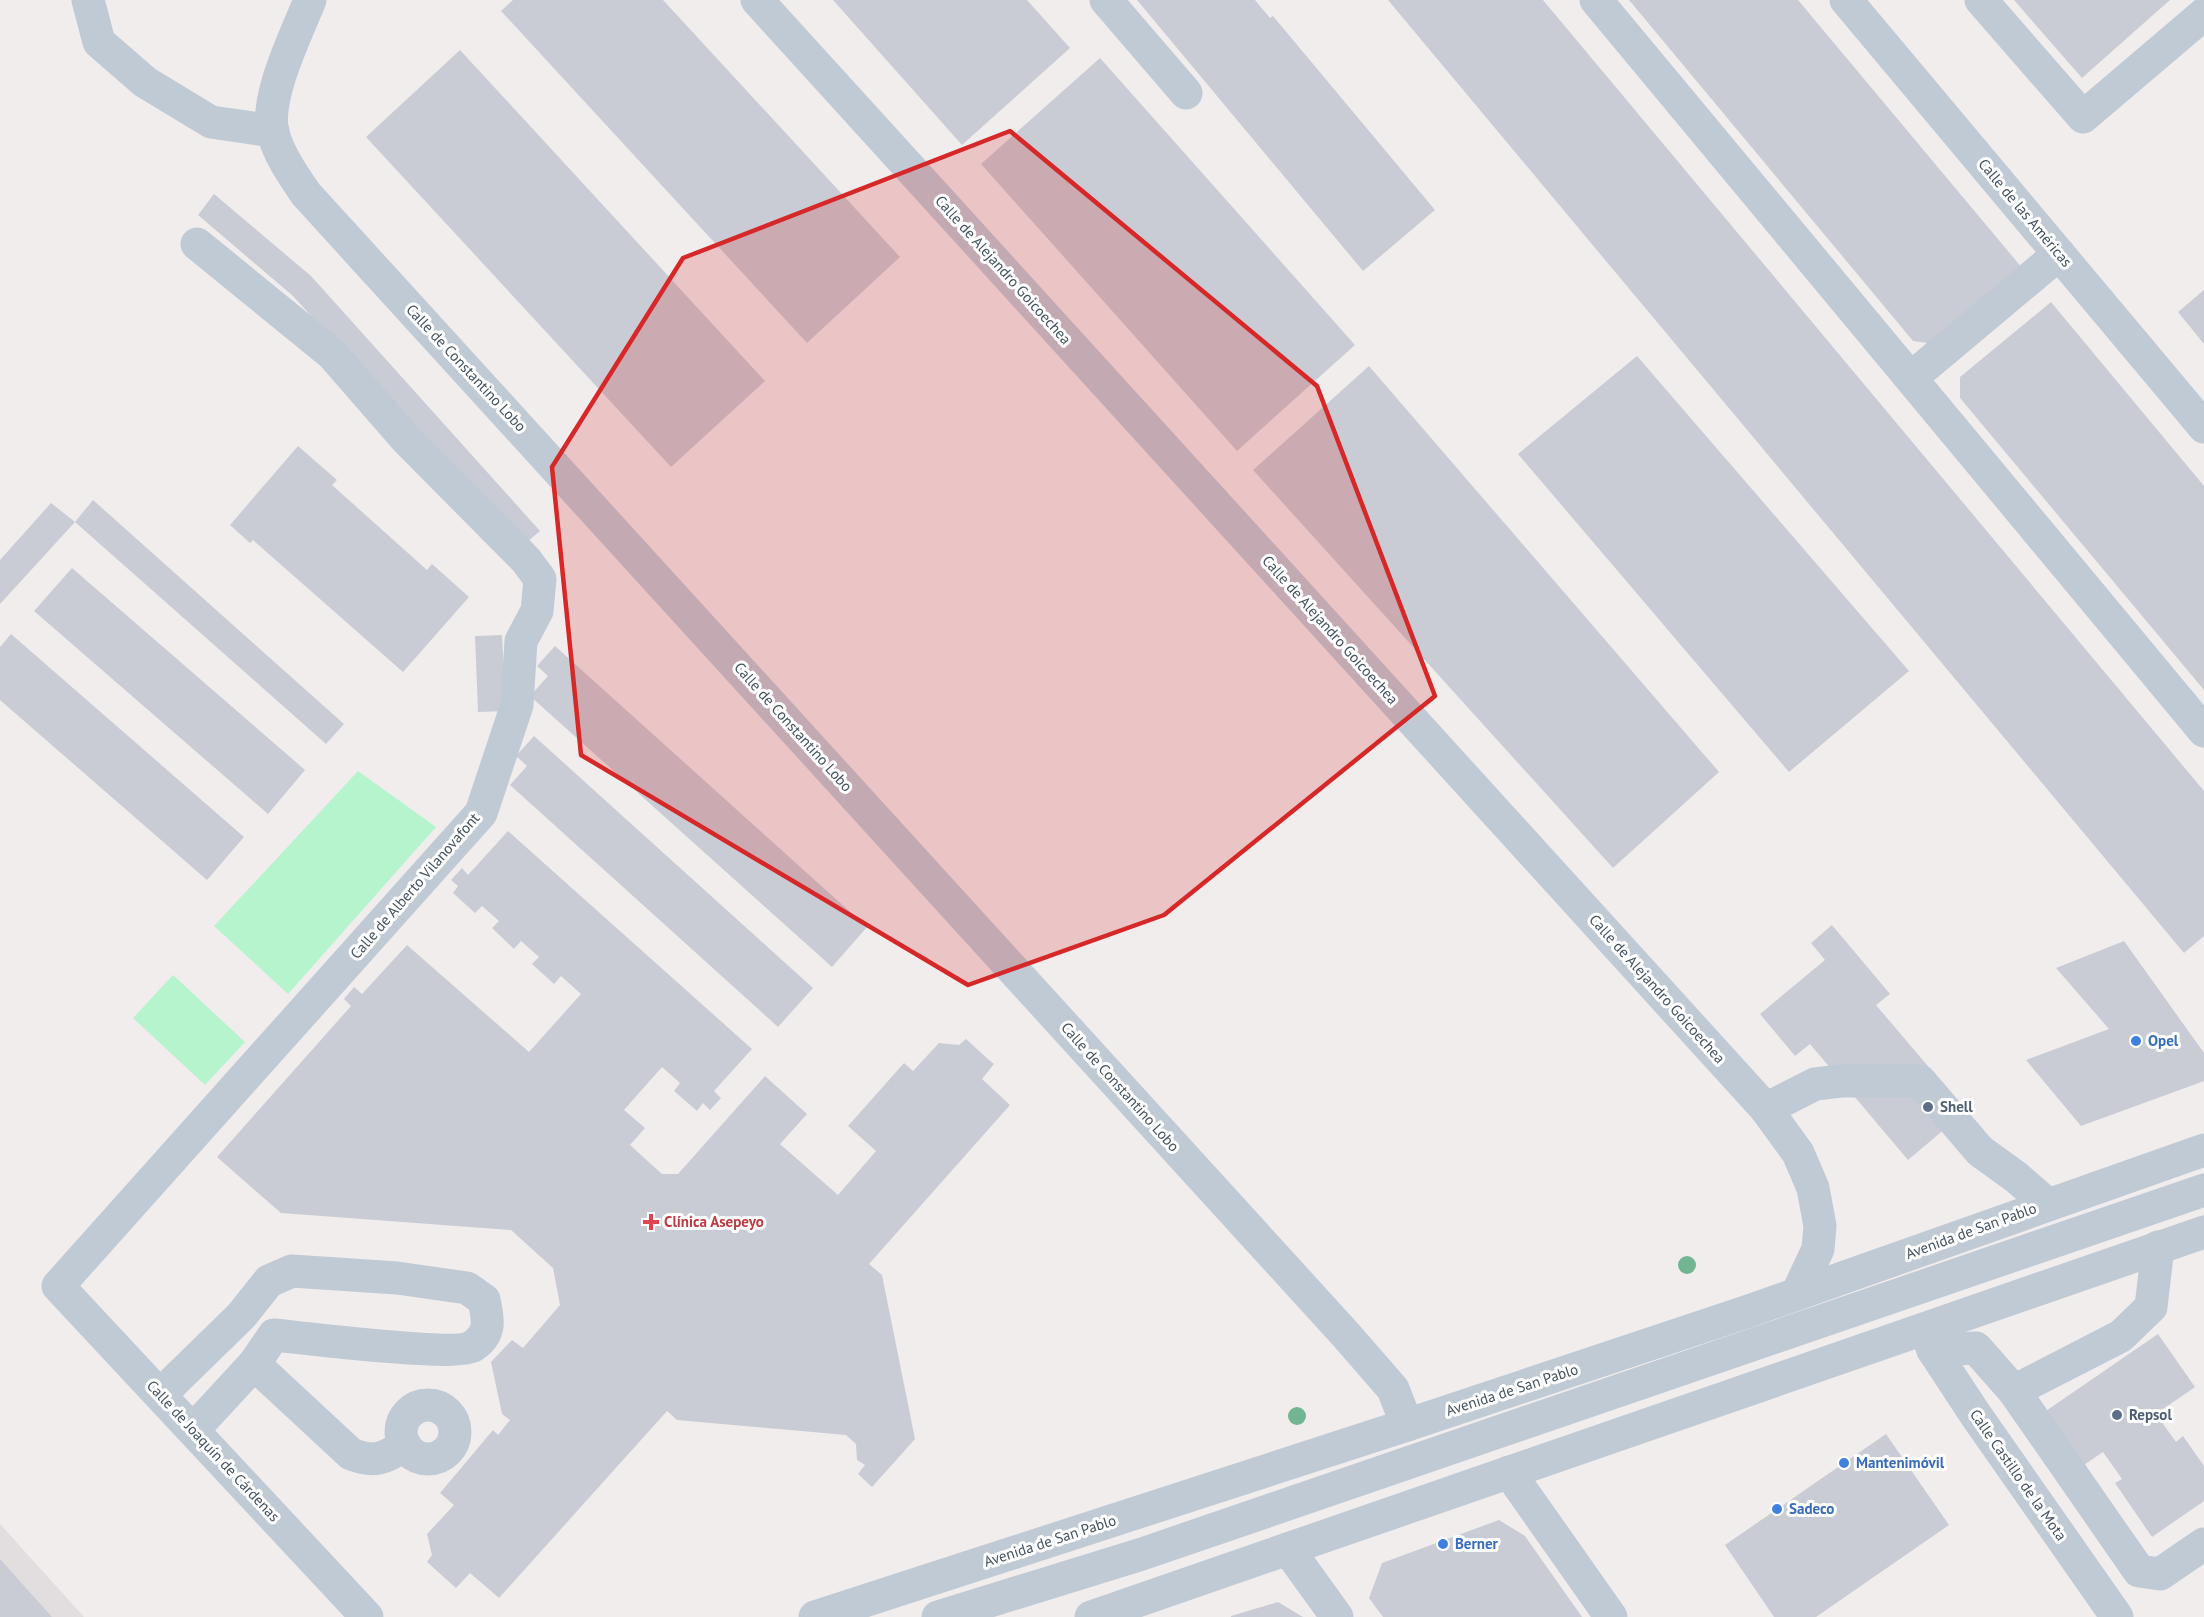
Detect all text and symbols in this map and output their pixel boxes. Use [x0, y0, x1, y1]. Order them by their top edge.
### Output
street label: Calle de las Américas [1974, 155, 2076, 271]
street label: Calle de Alejandro Goicoechea [931, 191, 1075, 348]
street label: Calle de Constantino Lobo [402, 300, 530, 435]
street label: Calle de Alejandro Goicoechea [1258, 551, 1402, 708]
street label: Calle de Constantino Lobo [730, 658, 856, 795]
street label: Calle de Alberto Vilanovafont [346, 809, 483, 963]
street label: Calle de Alejandro Goicoechea [1585, 910, 1729, 1067]
street label: Calle de Constantino Lobo [1057, 1018, 1183, 1155]
place label: Opel [2148, 1031, 2179, 1050]
marker: Opel [2129, 1034, 2143, 1048]
place label: Shell [1940, 1097, 1973, 1116]
marker: Shell [1921, 1100, 1935, 1114]
street label: Avenida de San Pablo [1903, 1198, 2039, 1263]
place label: Clínica Asepeyo [664, 1212, 764, 1231]
marker: Clínica Asepeyo [642, 1213, 660, 1231]
street label: Avenida de San Pablo [1443, 1359, 1580, 1420]
street label: Calle de Joaquín de Cárdenas [143, 1376, 284, 1525]
street label: Calle Castillo de la Mota [1966, 1405, 2071, 1544]
place label: Repsol [2129, 1405, 2172, 1424]
marker: Repsol [2110, 1408, 2124, 1422]
place label: Mantenimóvil [1856, 1453, 1945, 1472]
marker: Mantenimóvil [1837, 1456, 1851, 1470]
place label: Sadeco [1789, 1499, 1834, 1518]
marker: Sadeco [1770, 1502, 1784, 1516]
street label: Avenida de San Pablo [981, 1510, 1118, 1571]
place label: Berner [1455, 1534, 1499, 1553]
marker: Berner [1436, 1537, 1450, 1551]

